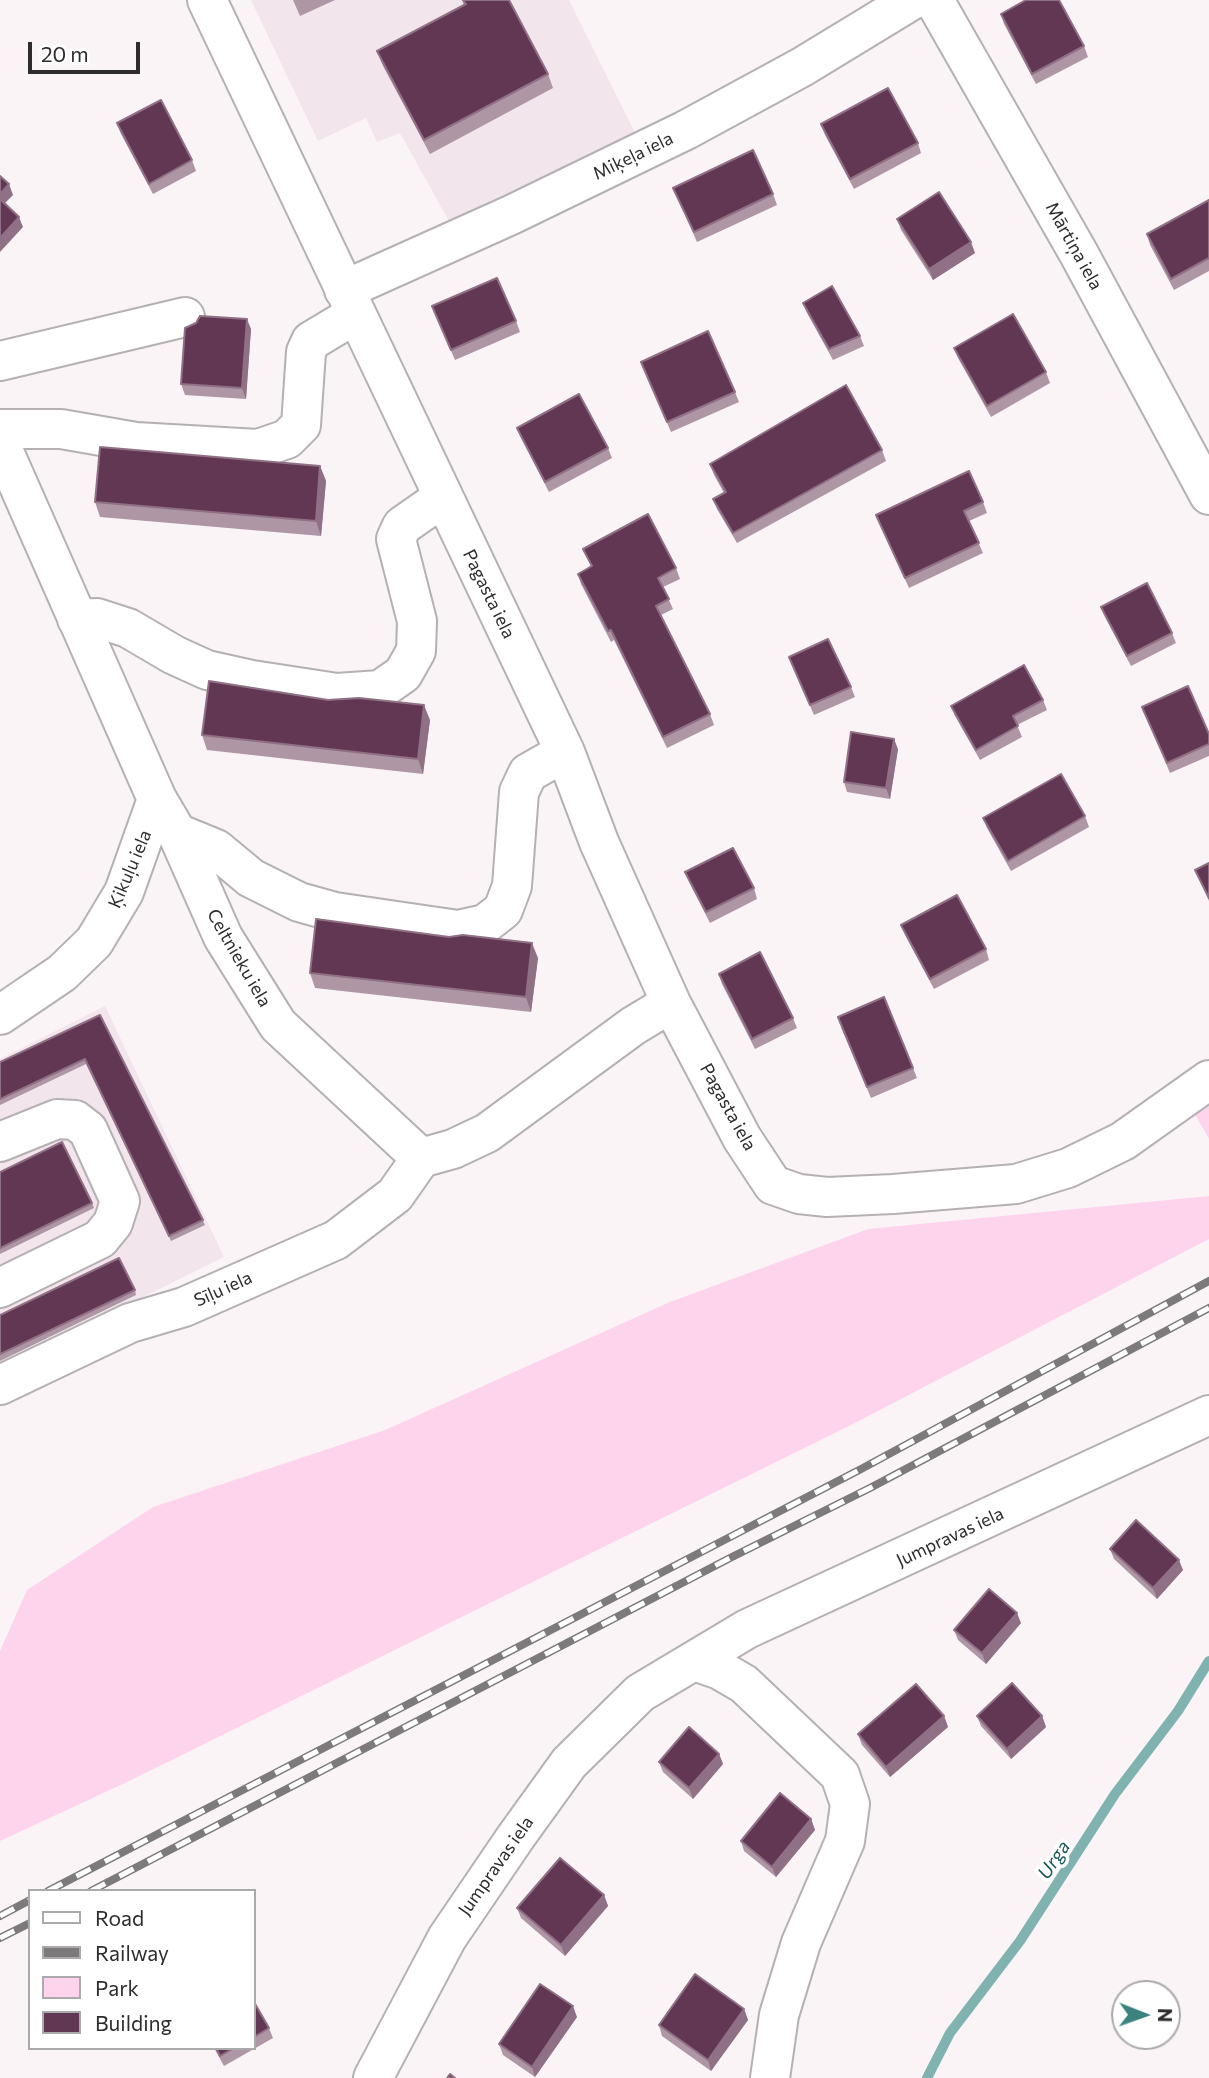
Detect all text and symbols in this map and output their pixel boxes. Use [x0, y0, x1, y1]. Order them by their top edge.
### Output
scale bar [32, 28, 144, 72]
text: 20 m [41, 41, 89, 66]
street label: Miķeļa iela [590, 127, 676, 185]
street label: Mārtiņa iela [1041, 198, 1107, 294]
street label: Pagasta iela [458, 546, 520, 642]
street label: Ķikuļu iela [104, 827, 156, 911]
street label: Celtnieku iela [202, 905, 276, 1011]
street label: Pagasta iela [695, 1060, 761, 1154]
street label: Sīļu iela [191, 1267, 255, 1311]
street label: Jumpravas iela [893, 1503, 1007, 1571]
street label: Jumpravas iela [454, 1812, 538, 1920]
water label: Urga [1033, 1836, 1075, 1884]
legend [28, 1889, 256, 2050]
text: Road [95, 1905, 144, 1930]
text: Railway [95, 1940, 169, 1965]
text: Park [95, 1975, 139, 2000]
north arrow [1111, 1980, 1181, 2050]
text: N [1154, 2008, 1177, 2023]
text: Building [95, 2010, 172, 2035]

